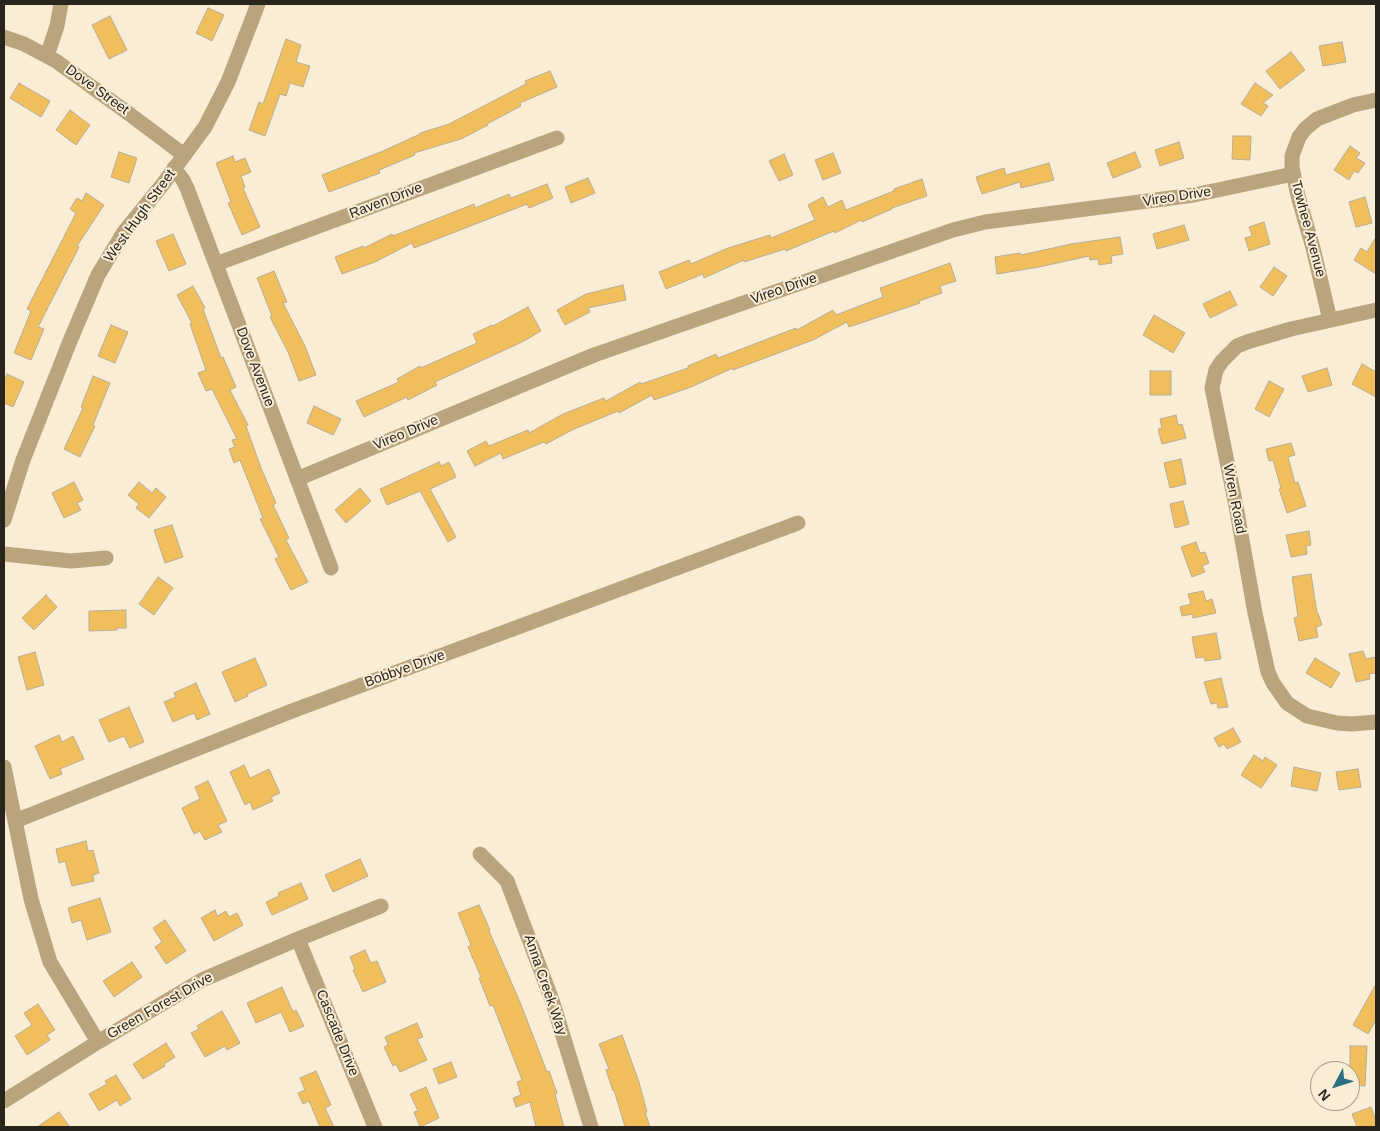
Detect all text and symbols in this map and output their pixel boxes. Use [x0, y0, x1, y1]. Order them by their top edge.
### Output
street label: Dove Street [62, 61, 132, 119]
street label: West Hugh Street [101, 166, 179, 266]
street label: Raven Drive [347, 179, 425, 223]
street label: Towhee Avenue [1287, 179, 1329, 279]
street label: Vireo Drive [1142, 183, 1212, 211]
street label: Vireo Drive [749, 270, 819, 308]
street label: Dove Avenue [232, 325, 278, 409]
street label: Vireo Drive [371, 412, 441, 454]
street label: Wren Road [1219, 463, 1249, 535]
street label: Bobbye Drive [363, 647, 447, 691]
street label: Anna Creek Way [520, 932, 570, 1038]
street label: Green Forest Drive [104, 969, 216, 1043]
street label: Cascade Drive [312, 987, 362, 1079]
north arrow [1310, 1061, 1360, 1111]
text: N [1315, 1086, 1334, 1104]

